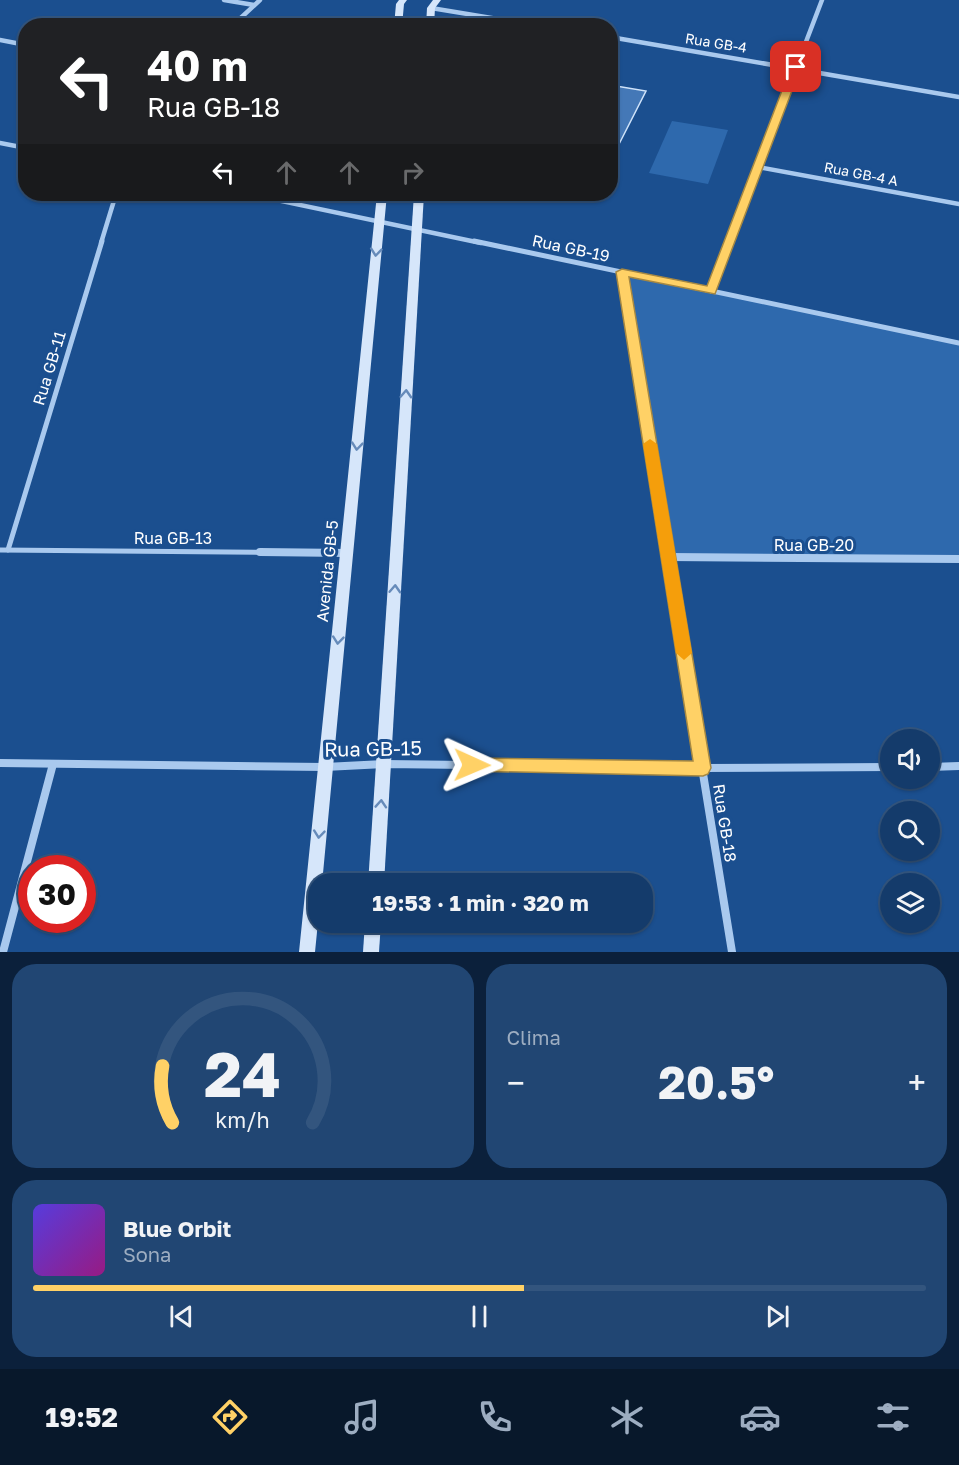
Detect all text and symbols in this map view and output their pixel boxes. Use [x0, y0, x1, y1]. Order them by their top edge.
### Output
street label: Rua GB-4 [684, 29, 748, 56]
text: 40 m [147, 40, 248, 90]
pin [770, 41, 821, 92]
icon: left [48, 42, 126, 120]
icon: arrive [779, 50, 812, 83]
text: Rua GB-18 [147, 91, 280, 123]
icon: left [207, 156, 240, 189]
icon: ahead [270, 156, 303, 189]
icon: ahead [333, 156, 366, 189]
icon: right [396, 156, 429, 189]
street label: Rua GB-4 A [823, 158, 900, 189]
street label: Rua GB-19 [530, 230, 612, 266]
one-way arrow [370, 247, 383, 256]
street label: Rua GB-11 [28, 328, 70, 408]
one-way arrow [400, 389, 413, 398]
one-way arrow [351, 441, 364, 450]
street label: Avenida GB-5 [312, 519, 342, 623]
street label: Rua GB-13 [134, 528, 212, 548]
street label: Rua GB-20 [774, 535, 854, 555]
one-way arrow [388, 584, 401, 593]
one-way arrow [332, 635, 345, 644]
map controls [880, 729, 940, 933]
button: sound [880, 729, 940, 789]
position arrow [440, 733, 504, 797]
street label: Rua GB-15 [324, 735, 422, 761]
street label: Rua GB-18 [709, 782, 741, 864]
one-way arrow [375, 800, 388, 809]
button: search [880, 801, 940, 861]
one-way arrow [313, 829, 326, 838]
speed limit sign: 30 [18, 855, 96, 933]
button: layers [880, 873, 940, 933]
text: 19:53 · 1 min · 320 m [372, 889, 589, 916]
text: Clima [507, 1025, 561, 1049]
text: 24 [204, 1036, 281, 1111]
text: 20.5° [658, 1055, 774, 1109]
text: − [507, 1063, 525, 1102]
text: + [908, 1063, 926, 1102]
text: km/h [215, 1107, 270, 1133]
text: Blue Orbit [123, 1215, 231, 1242]
text: Sona [123, 1242, 171, 1266]
icon: previous [165, 1300, 198, 1333]
icon: pause [463, 1300, 496, 1333]
icon: next [761, 1300, 794, 1333]
icon: directions [209, 1396, 251, 1438]
icon: music [341, 1396, 383, 1438]
icon: phone [474, 1396, 516, 1438]
icon: climate [606, 1396, 648, 1438]
icon: car [739, 1396, 781, 1438]
icon: filters [872, 1396, 914, 1438]
text: 19:52 [45, 1401, 118, 1433]

